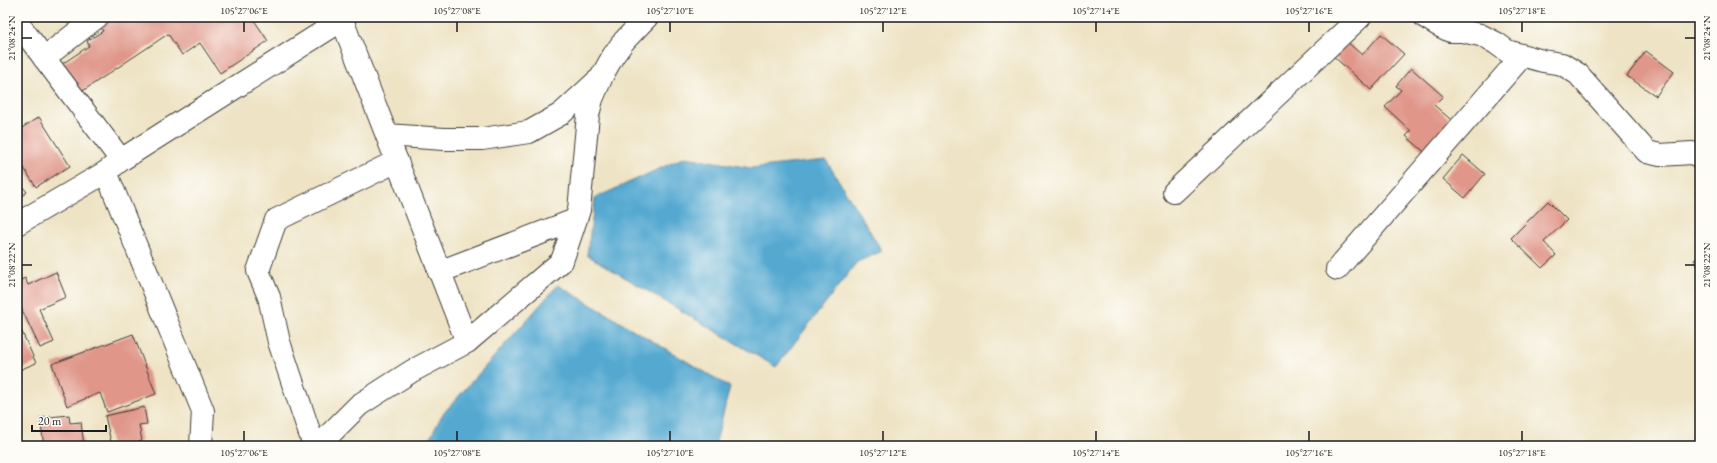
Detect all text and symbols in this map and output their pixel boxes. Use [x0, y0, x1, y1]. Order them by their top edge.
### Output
text: 105°27'06"E [220, 4, 268, 17]
text: 105°27'08"E [433, 4, 481, 17]
text: 105°27'10"E [646, 4, 694, 17]
text: 105°27'12"E [859, 4, 907, 17]
text: 105°27'14"E [1072, 4, 1120, 17]
text: 105°27'16"E [1285, 4, 1333, 17]
text: 105°27'18"E [1498, 4, 1546, 17]
text: 21°08'24"N [5, 15, 18, 60]
text: 21°08'24"N [1700, 15, 1713, 60]
text: 21°08'22"N [5, 242, 18, 287]
text: 21°08'22"N [1700, 242, 1713, 287]
scale bar [32, 407, 106, 433]
text: 20 m [38, 413, 62, 429]
text: 105°27'06"E [220, 446, 268, 459]
text: 105°27'08"E [433, 446, 481, 459]
text: 105°27'10"E [646, 446, 694, 459]
text: 105°27'12"E [859, 446, 907, 459]
text: 105°27'14"E [1072, 446, 1120, 459]
text: 105°27'16"E [1285, 446, 1333, 459]
text: 105°27'18"E [1498, 446, 1546, 459]

